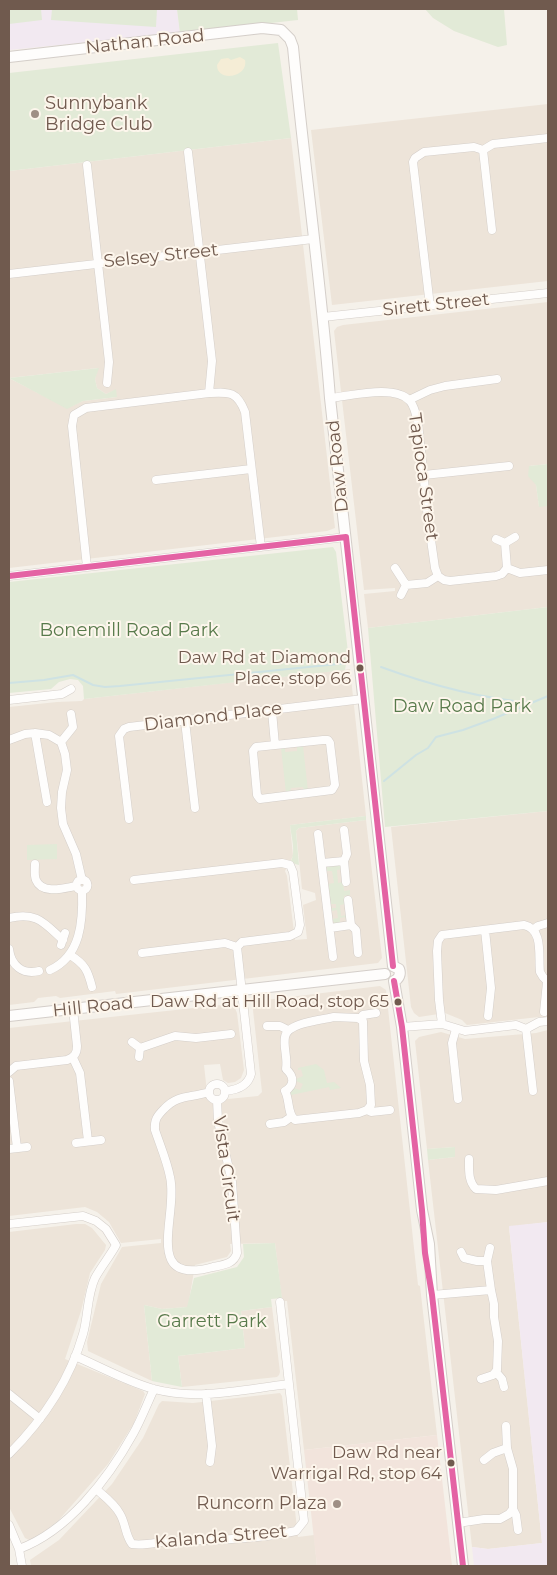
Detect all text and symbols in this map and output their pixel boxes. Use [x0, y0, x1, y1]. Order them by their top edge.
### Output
street label: Nathan Road [85, 25, 205, 59]
place label: Sunnybank Bridge Club [45, 93, 153, 136]
marker: Sunnybank Bridge Club [29, 108, 41, 120]
street label: Selsey Street [103, 239, 219, 273]
street label: Sirett Street [382, 289, 490, 321]
street label: Tapioca Street [403, 412, 443, 542]
street label: Daw Road [322, 419, 354, 513]
park label: Bonemill Road Park [39, 620, 219, 642]
place label: Daw Rd at Diamond Place, stop 66 [178, 648, 351, 688]
marker: Daw Rd at Diamond Place, stop 66 [355, 663, 365, 673]
park label: Daw Road Park [393, 696, 531, 718]
street label: Diamond Place [143, 698, 283, 736]
street label: Hill Road [52, 992, 134, 1022]
place label: Daw Rd at Hill Road, stop 65 [150, 992, 389, 1012]
marker: Daw Rd at Hill Road, stop 65 [393, 997, 403, 1007]
street label: Vista Circuit [208, 1115, 244, 1223]
park label: Garrett Park [157, 1311, 267, 1333]
place label: Daw Rd near Warrigal Rd, stop 64 [270, 1443, 442, 1483]
marker: Daw Rd near Warrigal Rd, stop 64 [446, 1458, 456, 1468]
place label: Runcorn Plaza [196, 1493, 327, 1515]
marker: Runcorn Plaza [331, 1498, 343, 1510]
street label: Kalanda Street [154, 1520, 288, 1554]

